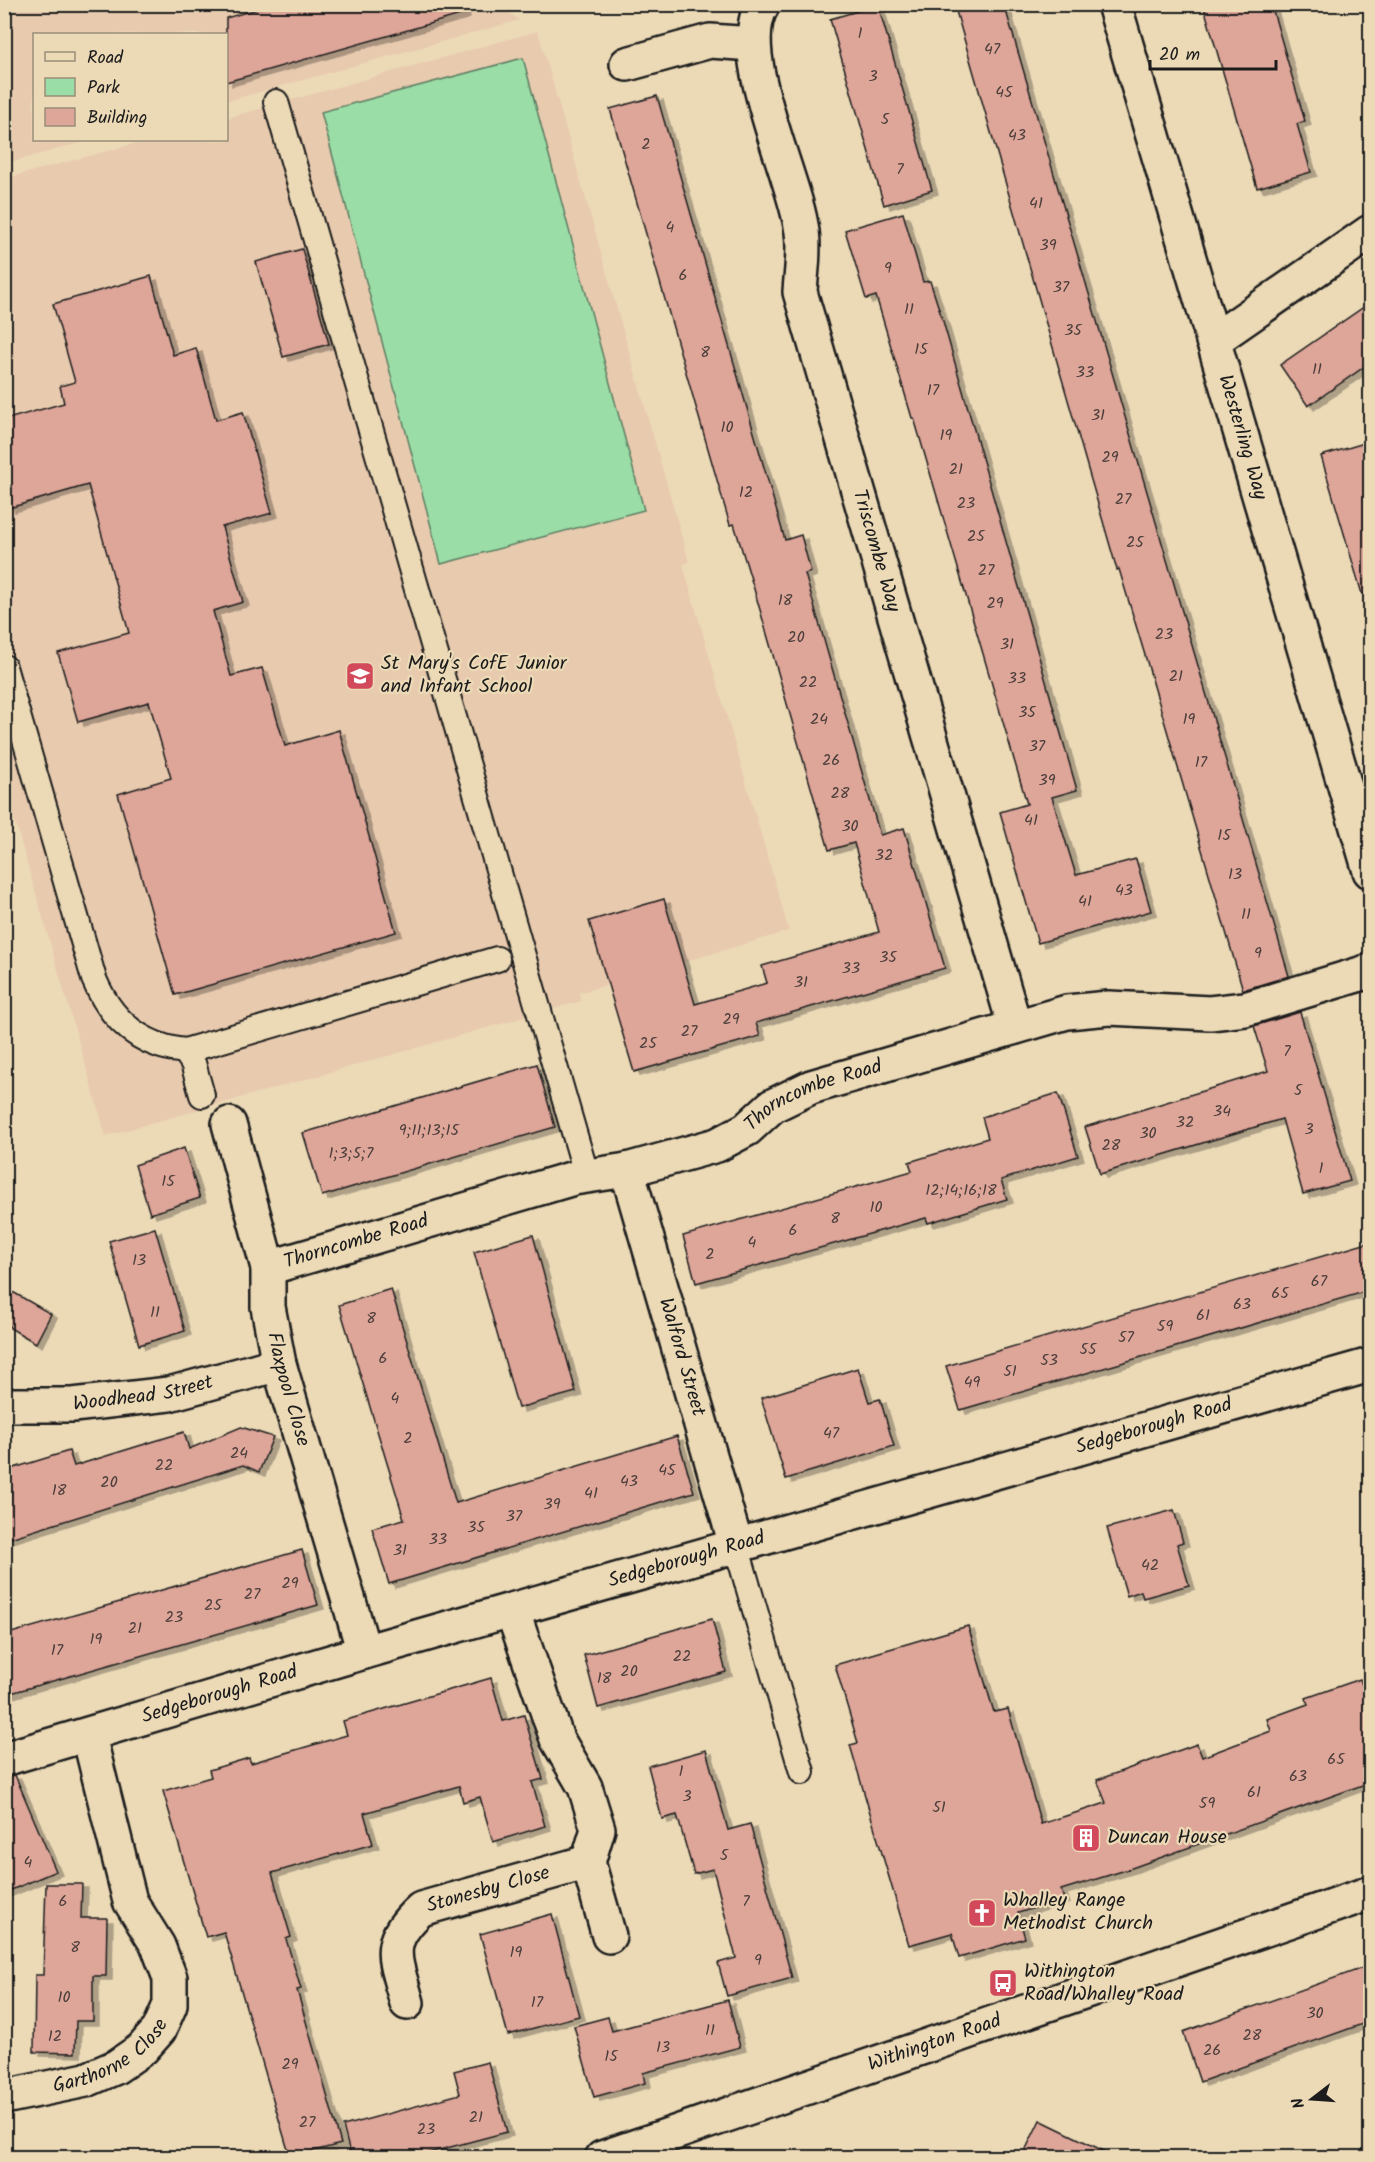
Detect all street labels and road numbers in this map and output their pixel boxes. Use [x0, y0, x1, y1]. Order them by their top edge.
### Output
street label: Westerling Way [1208, 371, 1276, 504]
street label: Triscombe Way [843, 486, 909, 617]
street label: Thorncombe Road [737, 1051, 887, 1140]
street label: Thorncombe Road [280, 1205, 433, 1278]
street label: Walford Street [649, 1294, 714, 1420]
street label: Flaxpool Close [257, 1330, 319, 1451]
street label: Woodhead Street [71, 1367, 217, 1421]
street label: Sedgeborough Road [1072, 1389, 1237, 1464]
street label: Sedgeborough Road [605, 1522, 770, 1597]
street label: Sedgeborough Road [138, 1656, 303, 1733]
street label: Stonesby Close [423, 1857, 554, 1923]
street label: Withington Road [864, 2005, 1007, 2081]
street label: Garthorne Close [50, 2014, 178, 2102]

